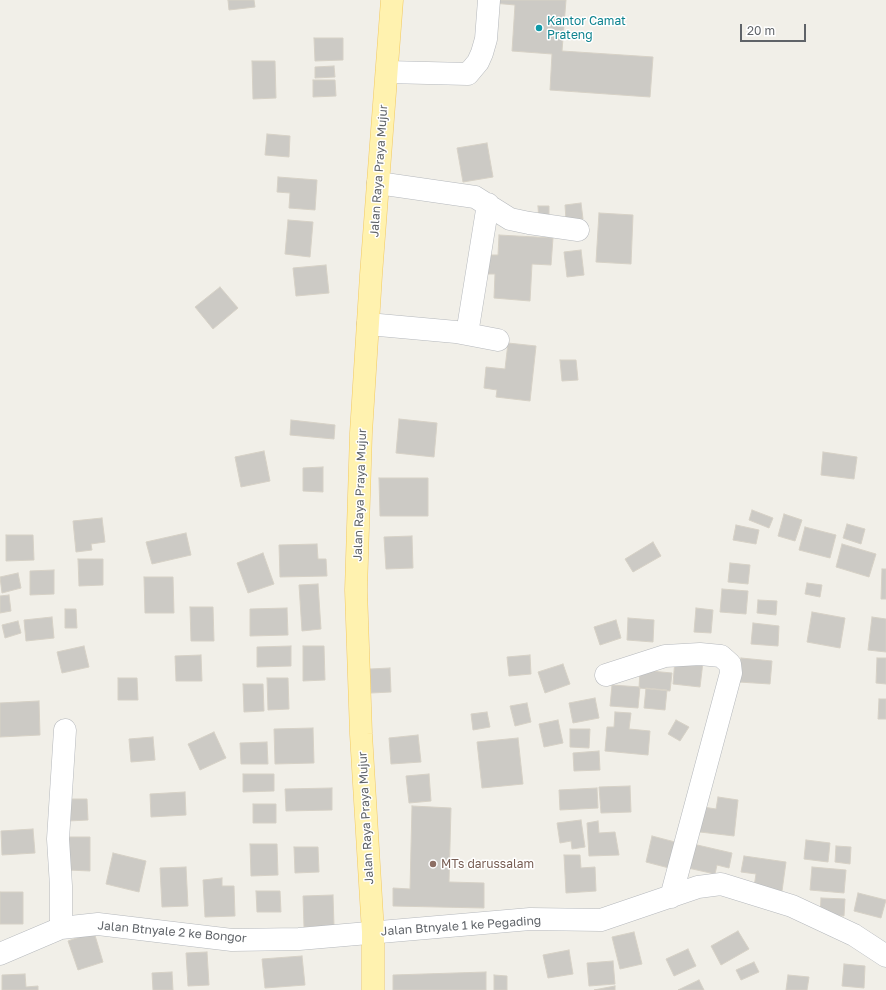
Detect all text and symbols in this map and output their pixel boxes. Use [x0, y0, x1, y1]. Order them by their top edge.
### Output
place label: Kantor Camat Prateng [547, 14, 626, 42]
scale bar [742, 16, 808, 42]
marker: Kantor Camat Prateng [534, 23, 544, 33]
text: 20 m [747, 23, 775, 38]
street label: Jalan Raya Praya Mujur [367, 104, 391, 238]
street label: Jalan Raya Praya Mujur [350, 428, 370, 562]
street label: Jalan Raya Praya Mujur [355, 751, 377, 885]
place label: MTs darussalam [441, 857, 534, 871]
marker: MTs darussalam [428, 859, 438, 869]
street label: Jalan Btnyale 1 ke Pegading [380, 913, 542, 939]
street label: Jalan Btnyale 2 ke Bongor [97, 918, 247, 946]

